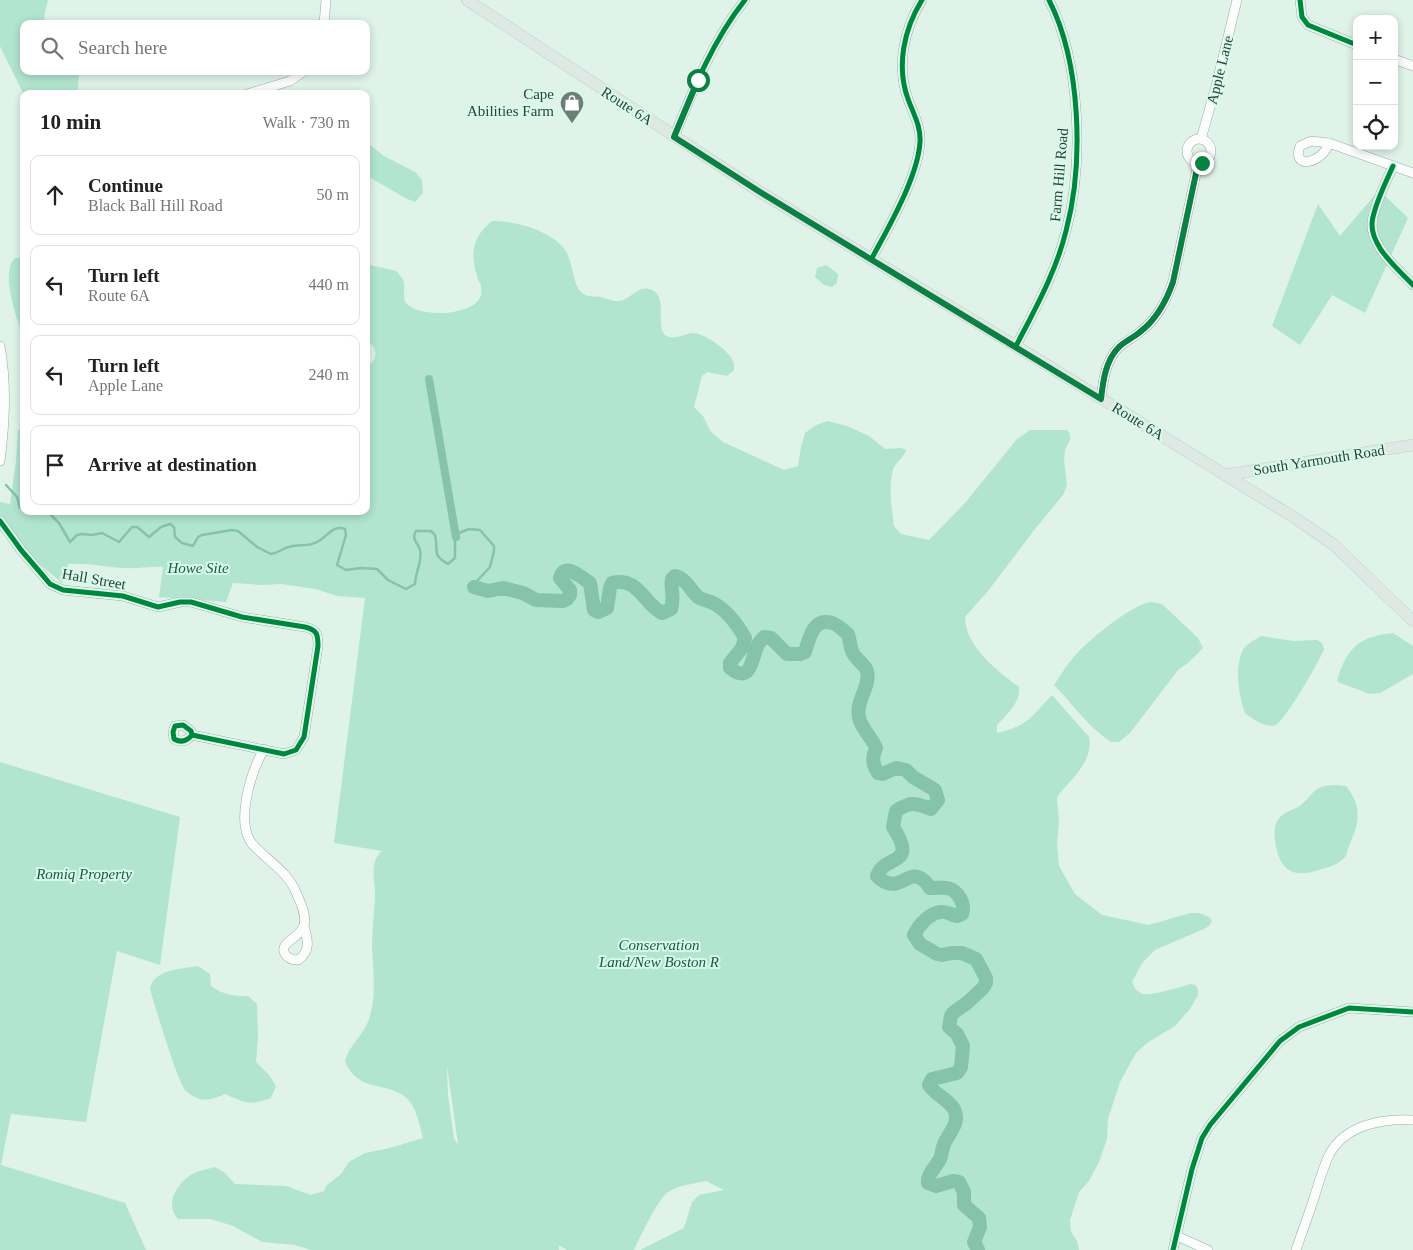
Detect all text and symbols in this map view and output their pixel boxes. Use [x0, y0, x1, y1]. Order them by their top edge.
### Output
map controls [1353, 15, 1398, 150]
button: + [1353, 15, 1398, 60]
search box [20, 20, 370, 75]
icon: search [38, 34, 66, 62]
street label: Apple Lane [1204, 34, 1236, 106]
text: Search here [78, 37, 167, 58]
button: − [1353, 60, 1398, 105]
route start [687, 69, 710, 92]
street label: Route 6A [598, 84, 656, 129]
place label: Cape Abilities Farm [467, 86, 554, 119]
shop icon: Cape Abilities Farm [559, 90, 585, 124]
button: locate [1353, 105, 1398, 150]
text: 10 min [40, 110, 101, 134]
text: Walk · 730 m [263, 114, 350, 131]
street label: Farm Hill Road [1047, 127, 1071, 223]
route end [1191, 152, 1214, 175]
text: Continue [88, 175, 163, 196]
icon: ahead [41, 181, 69, 209]
text: 50 m [317, 186, 349, 203]
text: Black Ball Hill Road [88, 197, 223, 214]
text: Turn left [88, 265, 160, 286]
icon: left [41, 271, 69, 299]
text: 440 m [309, 276, 349, 293]
text: Route 6A [88, 287, 150, 304]
text: Turn left [88, 355, 160, 376]
icon: left [41, 361, 69, 389]
text: 240 m [309, 366, 349, 383]
text: Apple Lane [88, 377, 163, 394]
street label: Route 6A [1109, 399, 1167, 443]
street label: South Yarmouth Road [1252, 442, 1386, 478]
icon: arrive [41, 451, 69, 479]
text: Arrive at destination [88, 454, 257, 475]
park label: Howe Site [166, 560, 229, 576]
street label: Hall Street [61, 566, 128, 593]
park label: Romiq Property [35, 866, 132, 882]
park label: Conservation Land/New Boston R [598, 937, 719, 970]

